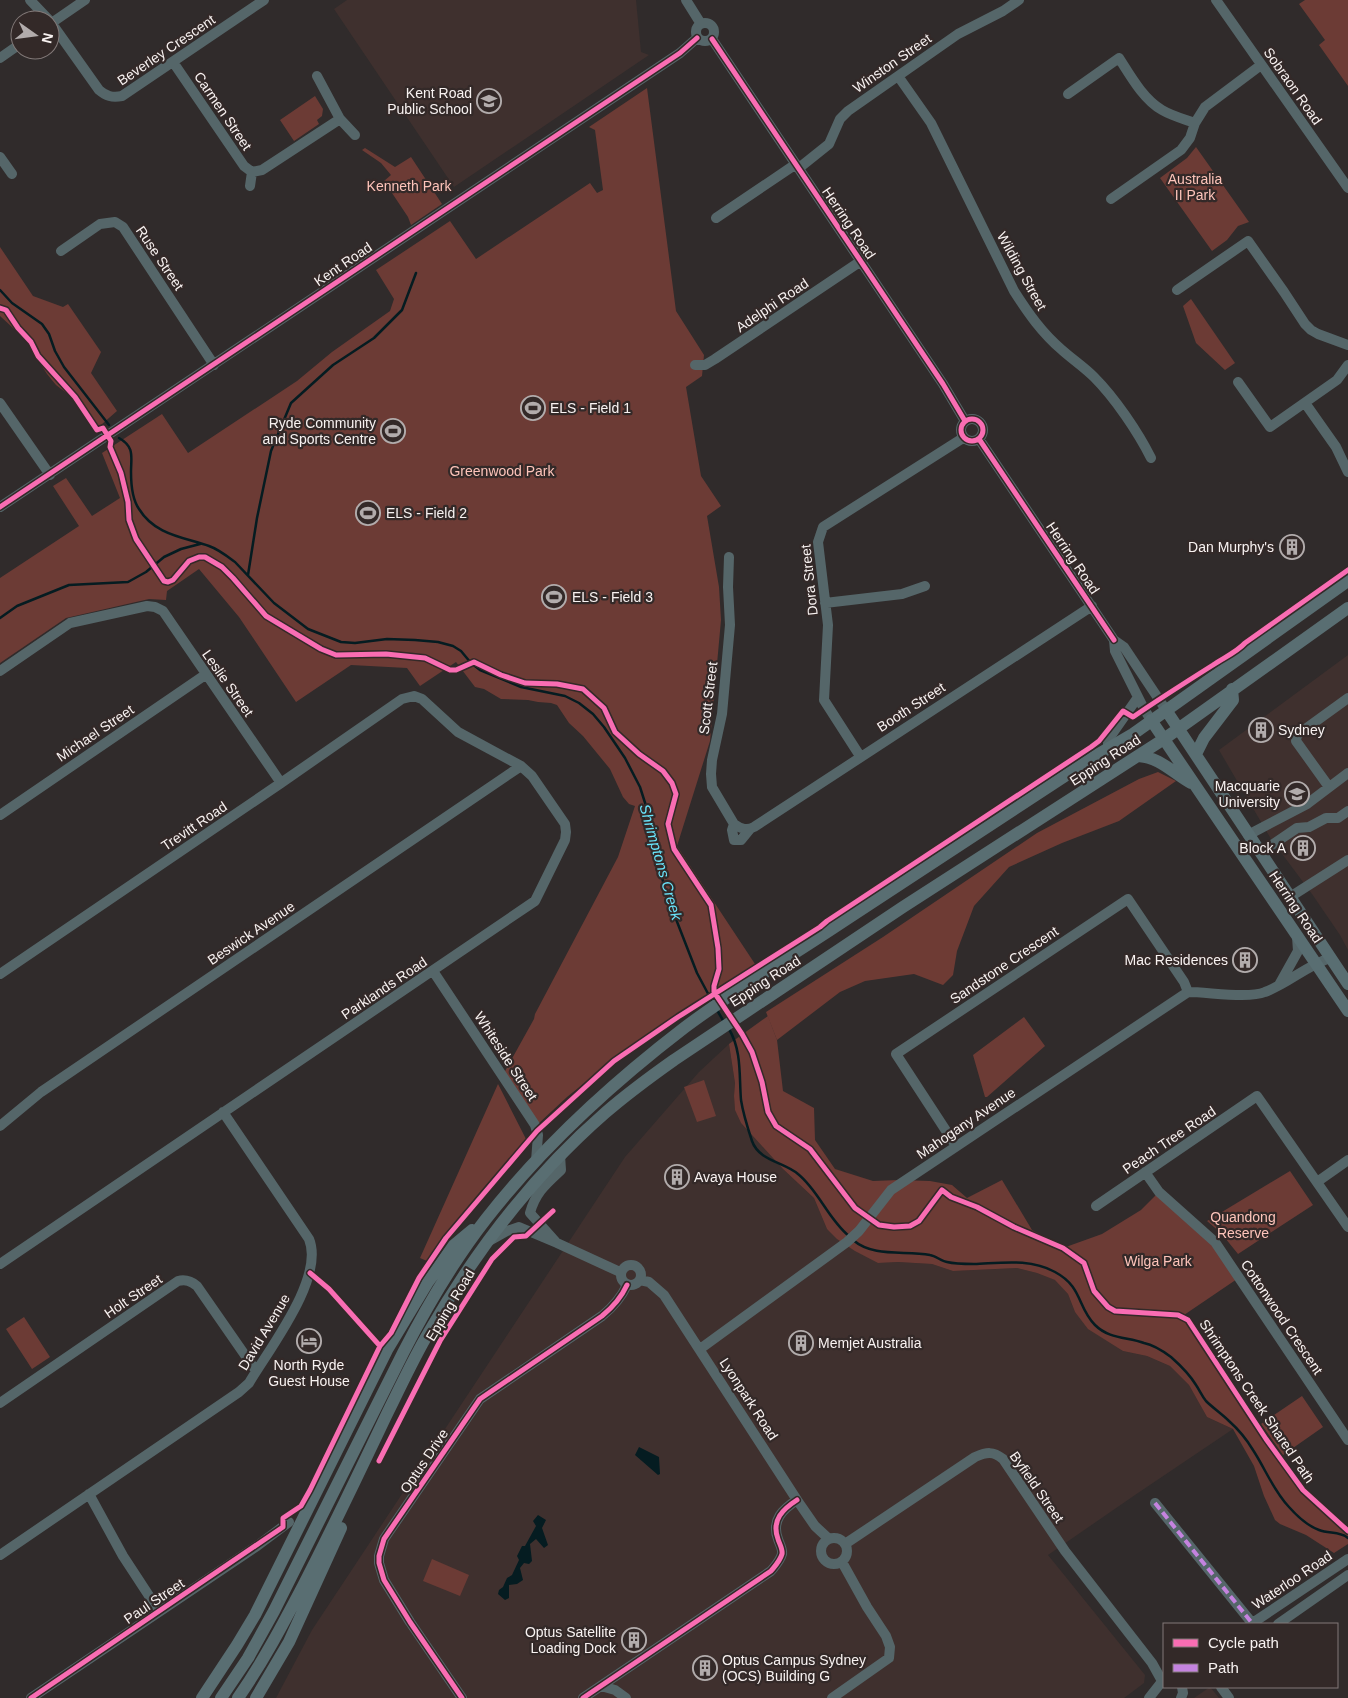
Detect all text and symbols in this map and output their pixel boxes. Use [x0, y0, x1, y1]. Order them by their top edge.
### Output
north arrow [10, 10, 60, 60]
street label: Beverley Crescent [114, 11, 218, 89]
street label: Winston Street [850, 30, 934, 96]
text: N [39, 31, 57, 45]
street label: Sobraon Road [1261, 44, 1325, 128]
street label: Carmen Street [191, 69, 255, 153]
place label: Kent Road Public School [387, 85, 472, 117]
school or university icon: Kent Road Public School [476, 88, 502, 114]
park label: Australia II Park [1168, 171, 1222, 203]
park label: Kenneth Park [367, 178, 452, 194]
street label: Herring Road [819, 184, 879, 262]
street label: Ruse Street [133, 223, 187, 293]
street label: Wilding Street [994, 229, 1050, 313]
street label: Kent Road [311, 239, 375, 289]
street label: Adelphi Road [733, 275, 811, 335]
sports icon: ELS - Field 1 [520, 395, 546, 421]
place label: ELS - Field 1 [550, 400, 631, 416]
place label: Ryde Community and Sports Centre [262, 415, 376, 447]
sports icon: Ryde Community and Sports Centre [380, 418, 406, 444]
park label: Greenwood Park [449, 463, 556, 479]
sports icon: ELS - Field 2 [355, 500, 381, 526]
place label: ELS - Field 2 [386, 505, 467, 521]
street label: Herring Road [1043, 519, 1103, 597]
building icon: Dan Murphy's [1279, 534, 1305, 560]
place label: Dan Murphy's [1188, 539, 1274, 555]
street label: Dora Street [797, 543, 821, 616]
sports icon: ELS - Field 3 [541, 584, 567, 610]
place label: ELS - Field 3 [572, 589, 653, 605]
street label: Leslie Street [199, 647, 257, 720]
street label: Scott Street [696, 661, 720, 735]
street label: Booth Street [874, 679, 948, 735]
street label: Michael Street [53, 701, 137, 765]
building icon: Sydney [1248, 717, 1274, 743]
place label: Sydney [1278, 722, 1325, 738]
street label: Epping Road [1067, 731, 1143, 789]
place label: Macquarie University [1215, 778, 1280, 810]
school or university icon: Macquarie University [1284, 781, 1310, 807]
street label: Trevitt Road [158, 798, 230, 854]
water label: Shrimptons Creek [636, 802, 686, 923]
building icon: Block A [1290, 835, 1316, 861]
place label: Block A [1239, 840, 1287, 856]
street label: Herring Road [1266, 868, 1326, 946]
street label: Beswick Avenue [204, 898, 298, 968]
street label: Sandstone Crescent [947, 923, 1061, 1007]
building icon: Mac Residences [1232, 947, 1258, 973]
street label: Epping Road [727, 952, 803, 1010]
place label: Mac Residences [1125, 952, 1228, 968]
street label: Parklands Road [338, 954, 430, 1022]
street label: Whiteside Street [471, 1009, 541, 1104]
street label: Mahogany Avenue [914, 1084, 1019, 1162]
street label: Peach Tree Road [1119, 1103, 1219, 1177]
building icon: Avaya House [664, 1164, 690, 1190]
place label: Avaya House [694, 1169, 777, 1185]
park label: Quandong Reserve [1210, 1209, 1276, 1241]
park label: Wilga Park [1124, 1253, 1193, 1269]
street label: Cottonwood Crescent [1238, 1257, 1326, 1377]
street label: Epping Road [422, 1266, 478, 1344]
street label: Holt Street [101, 1271, 165, 1321]
street label: David Avenue [235, 1291, 293, 1373]
street label: Shrimptons Creek Shared Path [1196, 1316, 1318, 1486]
hotel icon: North Ryde Guest House [296, 1328, 322, 1354]
building icon: Memjet Australia [788, 1330, 814, 1356]
place label: Memjet Australia [818, 1335, 922, 1351]
street label: Lyonpark Road [717, 1355, 781, 1443]
place label: North Ryde Guest House [268, 1357, 350, 1389]
street label: Optus Drive [397, 1426, 451, 1496]
street label: Byfield Street [1007, 1448, 1067, 1526]
street label: Waterloo Road [1249, 1547, 1335, 1613]
street label: Paul Street [121, 1575, 187, 1627]
legend [1163, 1623, 1338, 1688]
place label: Optus Satellite Loading Dock [525, 1624, 617, 1656]
building icon: Optus Satellite Loading Dock [621, 1627, 647, 1653]
text: Cycle path [1208, 1634, 1279, 1651]
place label: Optus Campus Sydney (OCS) Building G [722, 1652, 866, 1684]
building icon: Optus Campus Sydney (OCS) Building G [692, 1655, 718, 1681]
text: Path [1208, 1659, 1239, 1676]

